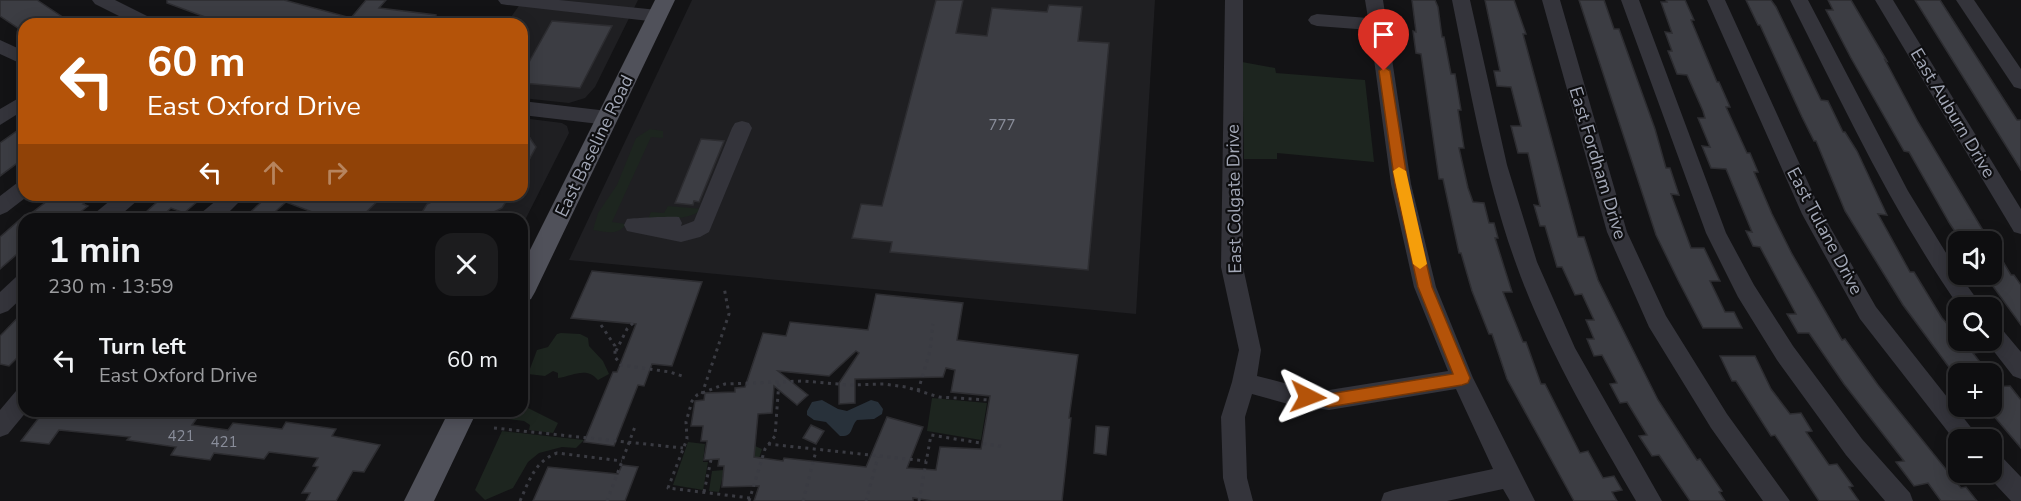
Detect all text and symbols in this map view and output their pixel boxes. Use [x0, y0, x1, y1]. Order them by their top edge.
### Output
pin [1358, 9, 1409, 71]
icon: arrive [1367, 18, 1400, 51]
text: 60 m [147, 34, 246, 91]
icon: left [48, 42, 126, 120]
street label: East Auburn Drive [1905, 44, 2001, 182]
street label: East Baseline Road [549, 71, 639, 221]
street label: East Fordham Drive [1563, 84, 1633, 242]
text: East Oxford Drive [147, 88, 361, 125]
house number: 777 [988, 115, 1016, 135]
street label: East Colgate Drive [1221, 124, 1247, 274]
icon: left [194, 156, 227, 189]
icon: ahead [257, 156, 290, 189]
icon: right [320, 156, 353, 189]
street label: East Tulane Drive [1781, 163, 1869, 299]
text: 1 min [48, 226, 141, 275]
map controls [1948, 231, 2002, 483]
button: sound [1948, 231, 2002, 285]
button: close [435, 233, 498, 296]
text: 230 m · 13:59 [48, 273, 174, 300]
button: search [1948, 297, 2002, 351]
text: Turn left [99, 332, 186, 362]
icon: left [48, 344, 81, 377]
text: 60 m [447, 345, 498, 375]
text: East Oxford Drive [99, 362, 257, 389]
button: + [1948, 363, 2002, 417]
position arrow [1276, 365, 1340, 429]
house number: 421 [167, 426, 195, 446]
button: − [1948, 429, 2002, 483]
house number: 421 [210, 432, 238, 452]

